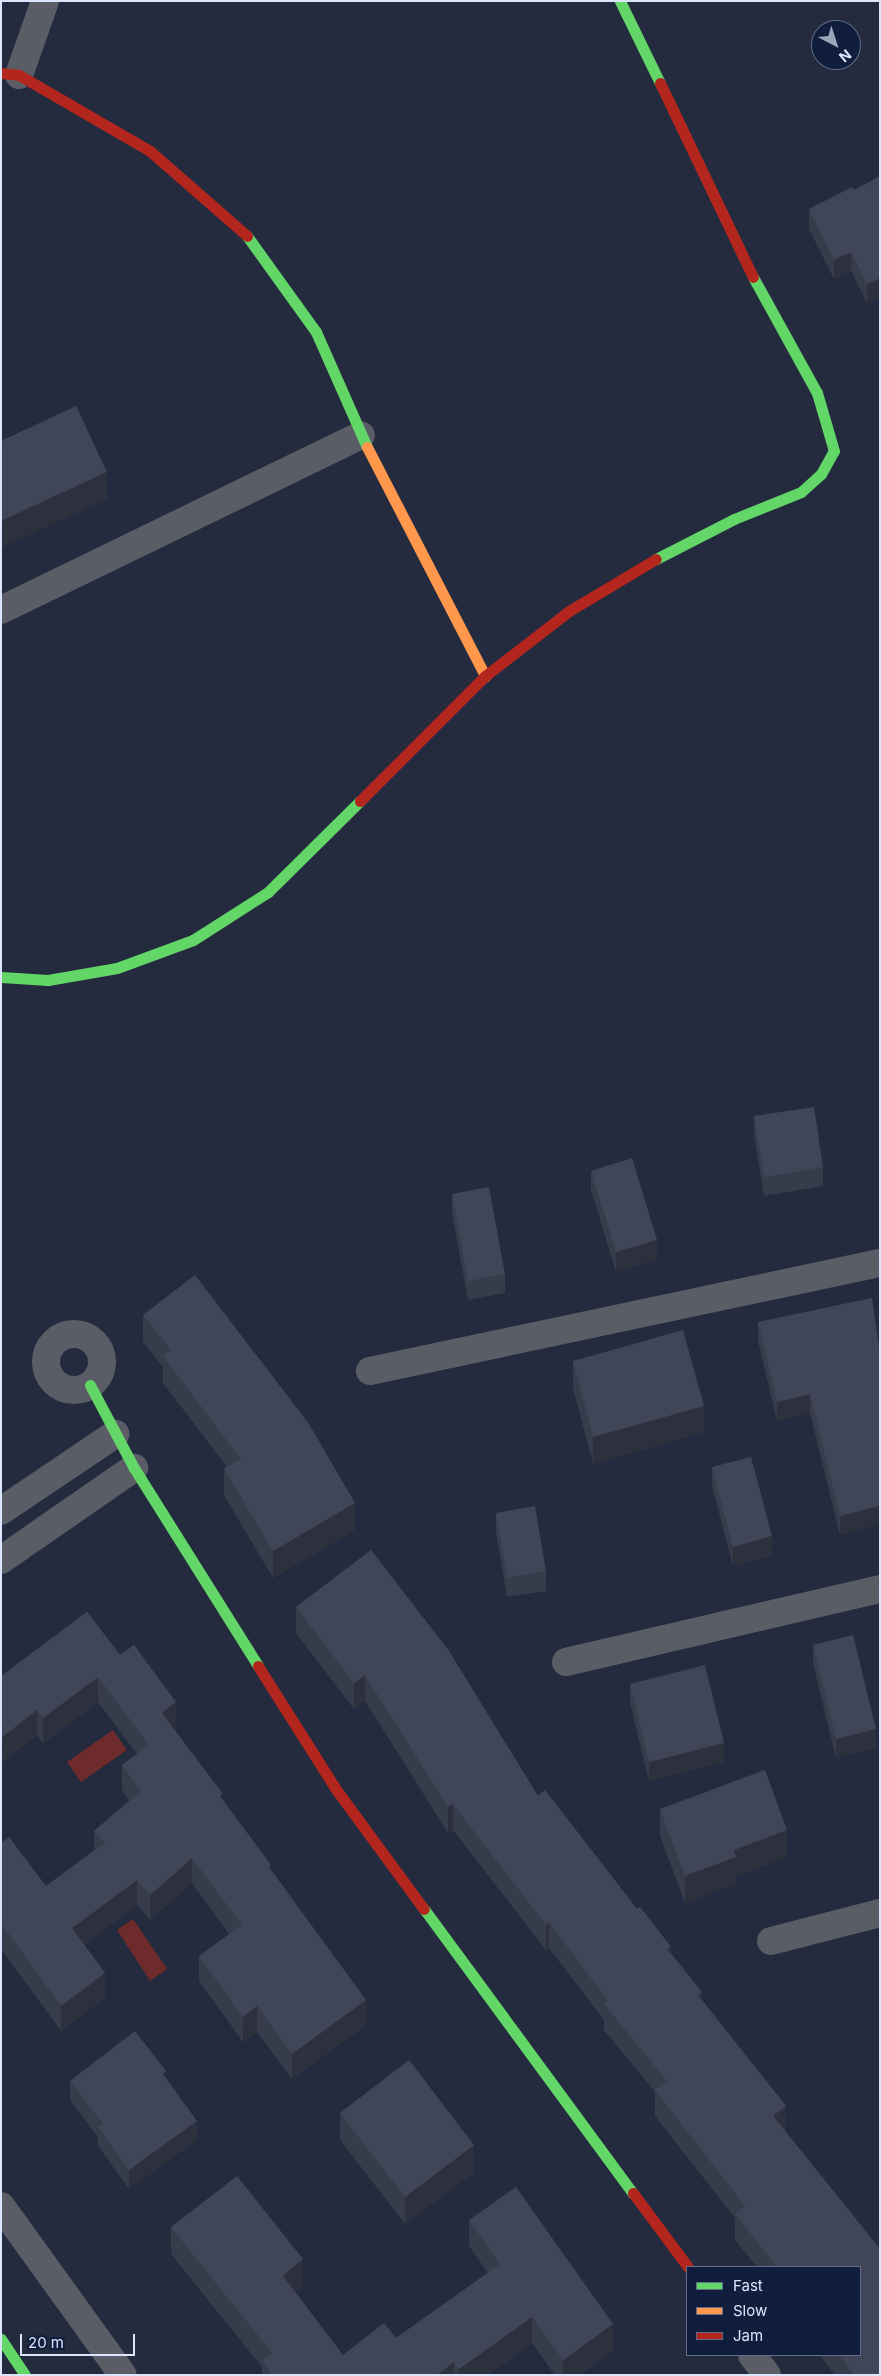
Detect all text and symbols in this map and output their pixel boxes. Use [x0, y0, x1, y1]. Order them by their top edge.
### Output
north arrow [811, 20, 861, 70]
text: N [836, 46, 855, 66]
legend [686, 2266, 861, 2356]
text: Fast [733, 2276, 763, 2295]
text: Slow [733, 2301, 767, 2320]
scale bar [22, 2324, 138, 2356]
text: Jam [733, 2326, 763, 2345]
text: 20 m [28, 2333, 64, 2352]

